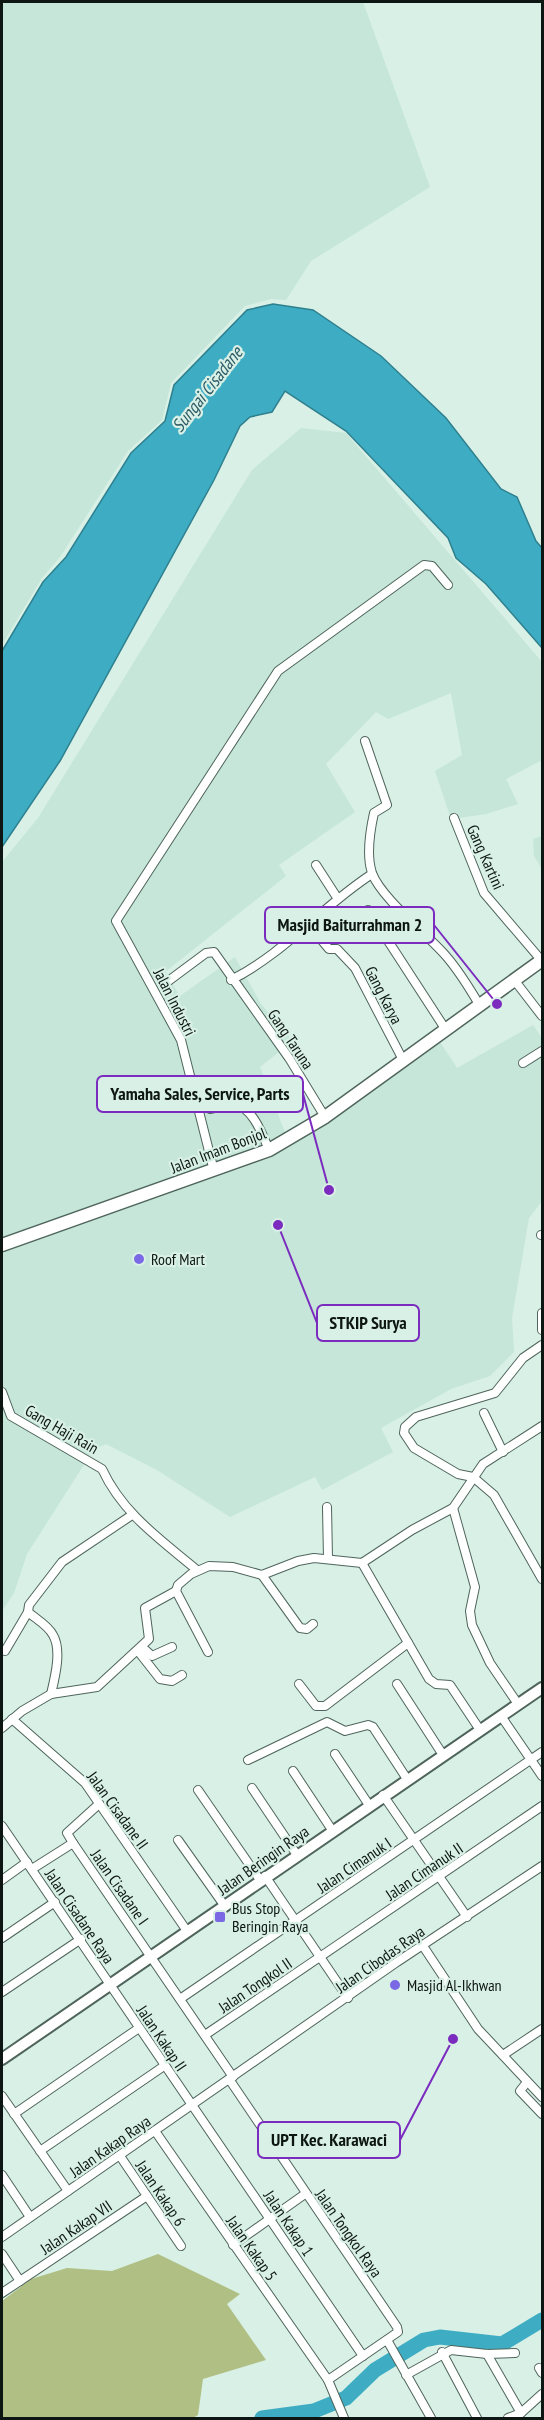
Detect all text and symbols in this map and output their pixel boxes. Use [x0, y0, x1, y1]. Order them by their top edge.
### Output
water label: Sungai Cisadane [167, 341, 248, 436]
street label: Gang Kartini [463, 822, 509, 892]
callout: Masjid Baiturrahman 2 [265, 907, 434, 943]
text: Masjid Baiturrahman 2 [278, 913, 422, 936]
street label: Gang Karya [361, 963, 407, 1027]
street label: Jalan Industri [149, 964, 201, 1039]
street label: Gang Taruna [264, 1005, 318, 1073]
callout: Yamaha Sales, Service, Parts [97, 1076, 303, 1112]
text: Yamaha Sales, Service, Parts [109, 1082, 290, 1105]
street label: Jalan Imam Bonjol [166, 1123, 269, 1178]
place label: Roof Mart [151, 1249, 206, 1269]
marker: Roof Mart [132, 1252, 146, 1266]
callout: STKIP Surya [317, 1305, 419, 1341]
text: STKIP Surya [329, 1311, 407, 1334]
street label: Gang Haji Rain [22, 1400, 102, 1458]
street label: Jalan Cisadane II [83, 1766, 153, 1853]
street label: Jalan Beringin Raya [213, 1821, 313, 1899]
street label: Jalan Cimanuk I [312, 1833, 395, 1898]
street label: Jalan Cimanuk II [381, 1838, 467, 1905]
street label: Jalan Cisadane I [86, 1845, 153, 1929]
street label: Jalan Cisadane Raya [40, 1864, 119, 1967]
place label: Bus Stop Beringin Raya [232, 1898, 308, 1936]
marker: Bus Stop Beringin Raya [213, 1910, 227, 1924]
street label: Jalan Cibodas Raya [331, 1921, 428, 1998]
street label: Jalan Tongkol II [214, 1953, 296, 2017]
place label: Masjid Al-Ikhwan [407, 1975, 502, 1995]
marker: Masjid Al-Ikhwan [388, 1978, 402, 1992]
street label: Jalan Kakap II [132, 2000, 191, 2075]
street label: Jalan Kakap Raya [65, 2111, 154, 2182]
callout: UPT Kec. Karawaci [258, 2122, 400, 2158]
text: UPT Kec. Karawaci [271, 2128, 387, 2151]
street label: Jalan Kakap 6 [131, 2156, 190, 2230]
street label: Jalan Tongkol Raya [311, 2184, 387, 2281]
street label: Jalan Kakap 1 [259, 2186, 318, 2260]
street label: Jalan Kakap VII [36, 2196, 116, 2259]
street label: Jalan Kakap 5 [222, 2211, 282, 2284]

